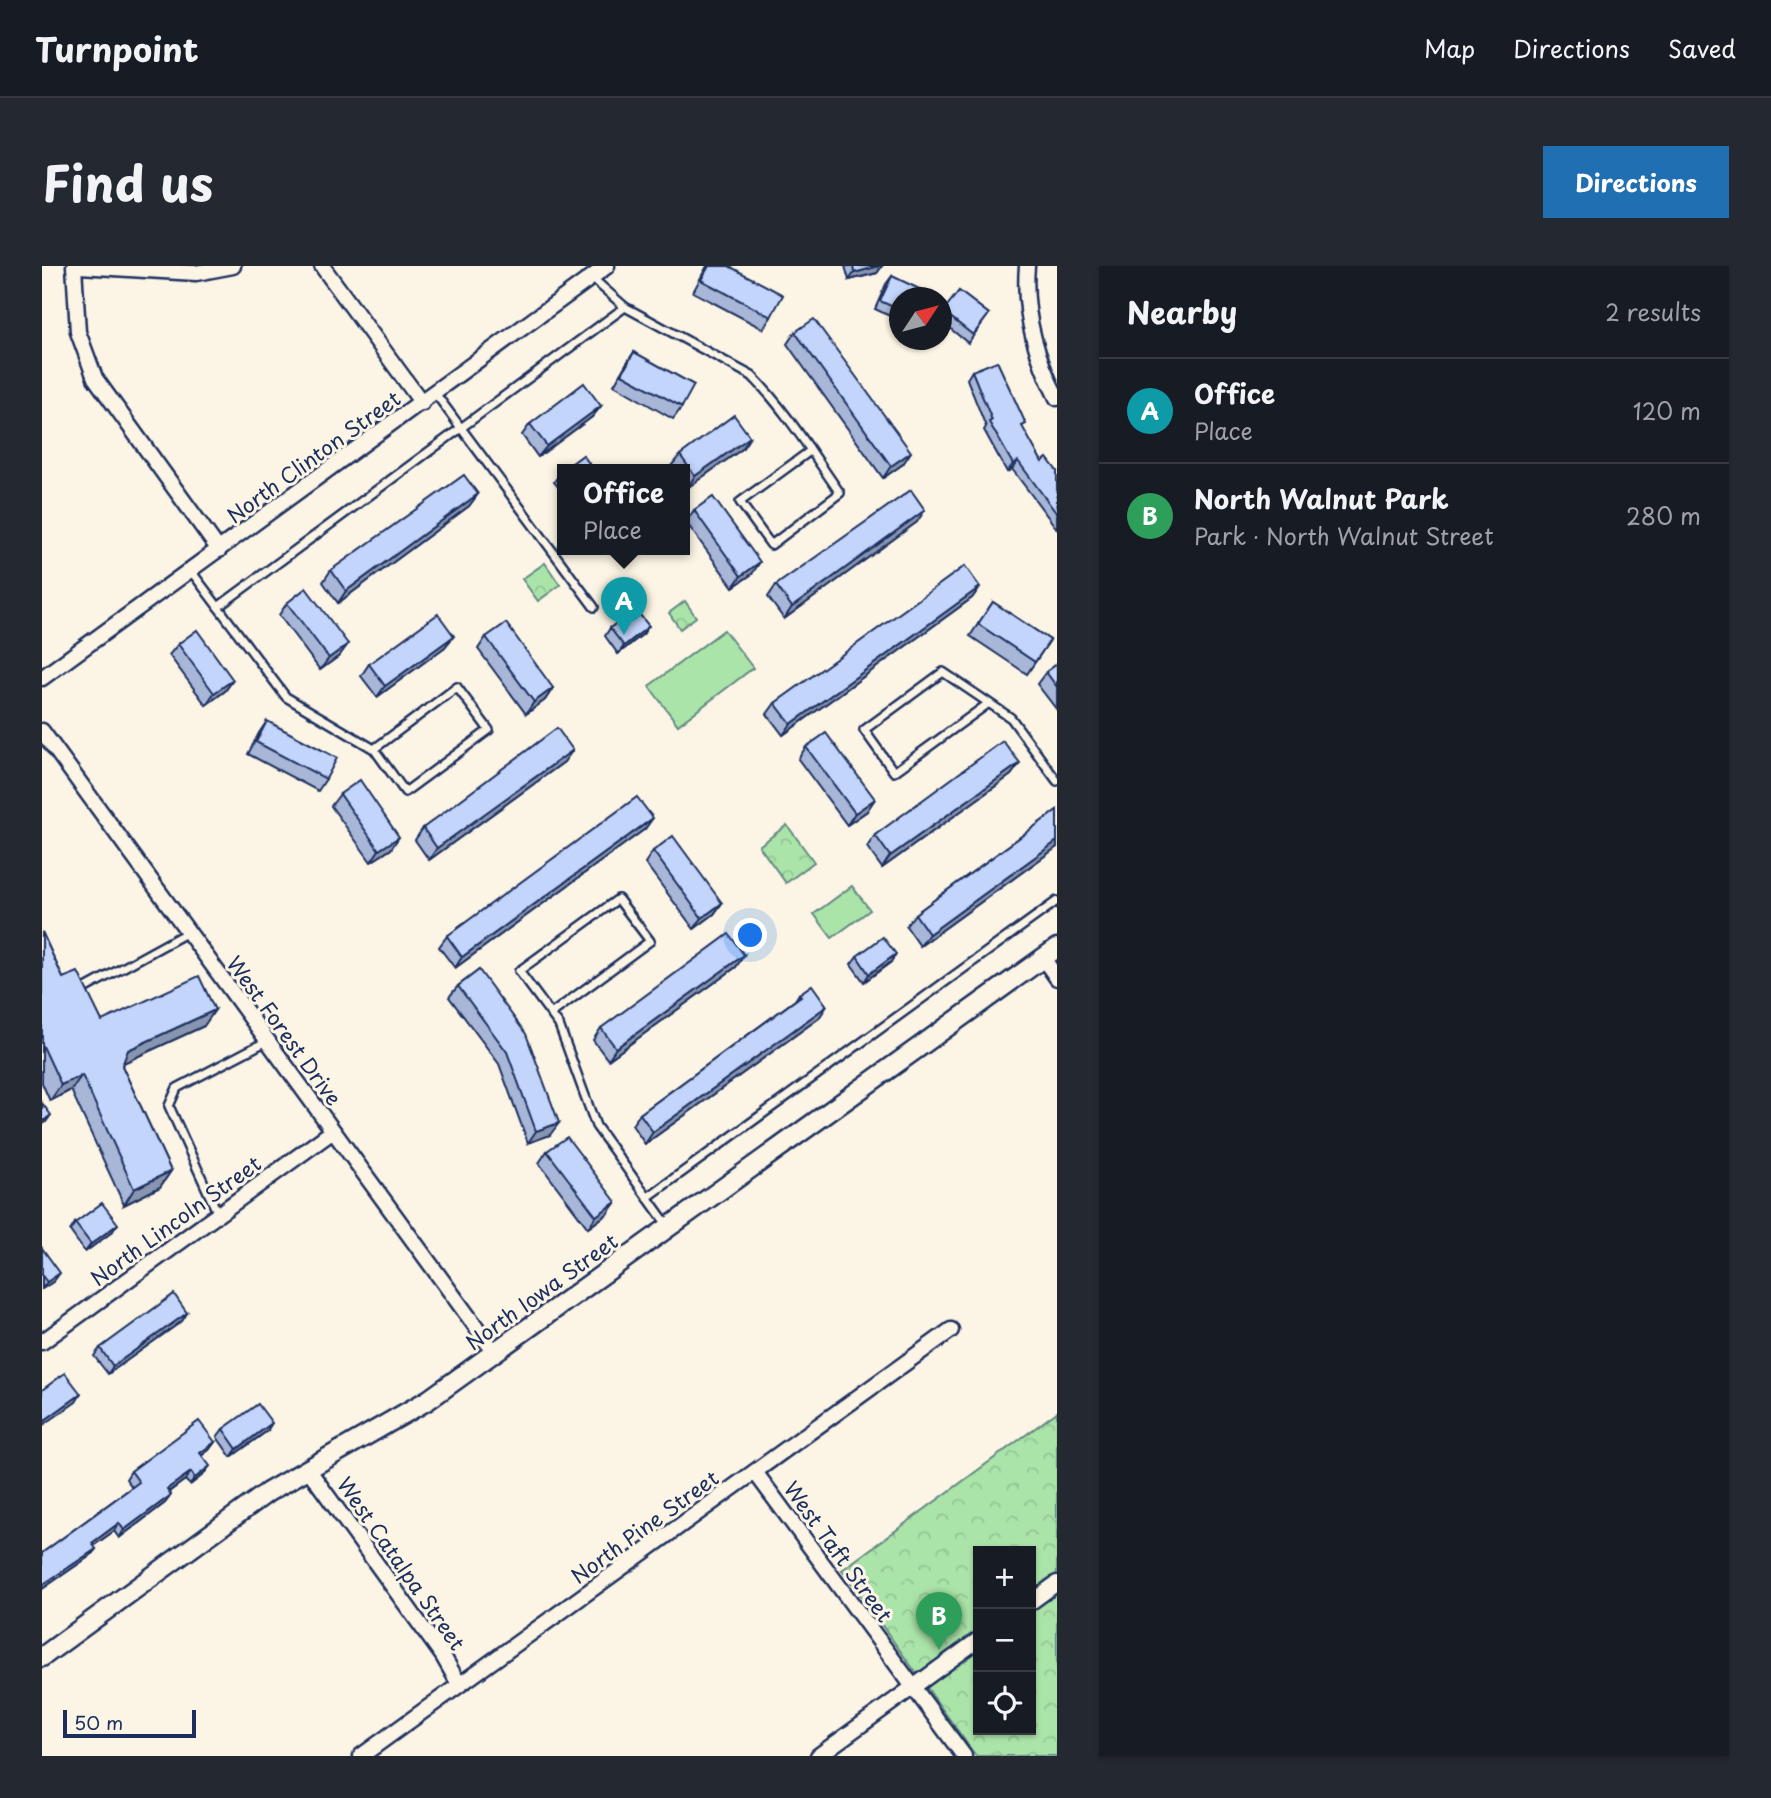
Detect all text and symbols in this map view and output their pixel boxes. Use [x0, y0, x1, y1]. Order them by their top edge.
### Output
text: Turnpoint [35, 23, 199, 73]
text: Map [1424, 30, 1475, 66]
text: Directions [1513, 30, 1630, 66]
text: Saved [1668, 30, 1736, 66]
text: Find us [42, 145, 213, 219]
button: Directions [1543, 146, 1729, 218]
north arrow [889, 287, 952, 350]
text: Nearby [1127, 289, 1237, 334]
text: 2 results [1605, 294, 1701, 329]
text: Office [1194, 374, 1275, 413]
street label: North Clinton Street [219, 382, 407, 530]
text: A [1141, 393, 1159, 428]
text: 120 m [1633, 393, 1701, 428]
text: Place [1194, 413, 1253, 448]
popup [557, 464, 690, 555]
text: Office [583, 473, 664, 512]
text: North Walnut Park [1194, 479, 1449, 518]
text: B [1142, 498, 1158, 533]
text: 280 m [1626, 498, 1701, 533]
text: Place [583, 512, 642, 547]
text: Park · North Walnut Street [1194, 518, 1494, 553]
pin: A [601, 577, 647, 635]
your location [733, 918, 767, 952]
street label: West Forest Drive [220, 948, 350, 1112]
street label: North Lincoln Street [83, 1147, 267, 1293]
street label: North Iowa Street [458, 1225, 624, 1357]
street label: North Pine Street [564, 1461, 724, 1591]
street label: West Catalpa Street [330, 1470, 474, 1656]
street label: West Taft Street [777, 1474, 901, 1628]
map controls [973, 1546, 1036, 1735]
button: + [973, 1546, 1036, 1609]
pin: B [916, 1592, 962, 1650]
button: − [973, 1609, 1036, 1672]
button: locate [973, 1672, 1036, 1735]
scale bar [63, 1707, 196, 1739]
text: 50 m [74, 1708, 123, 1736]

